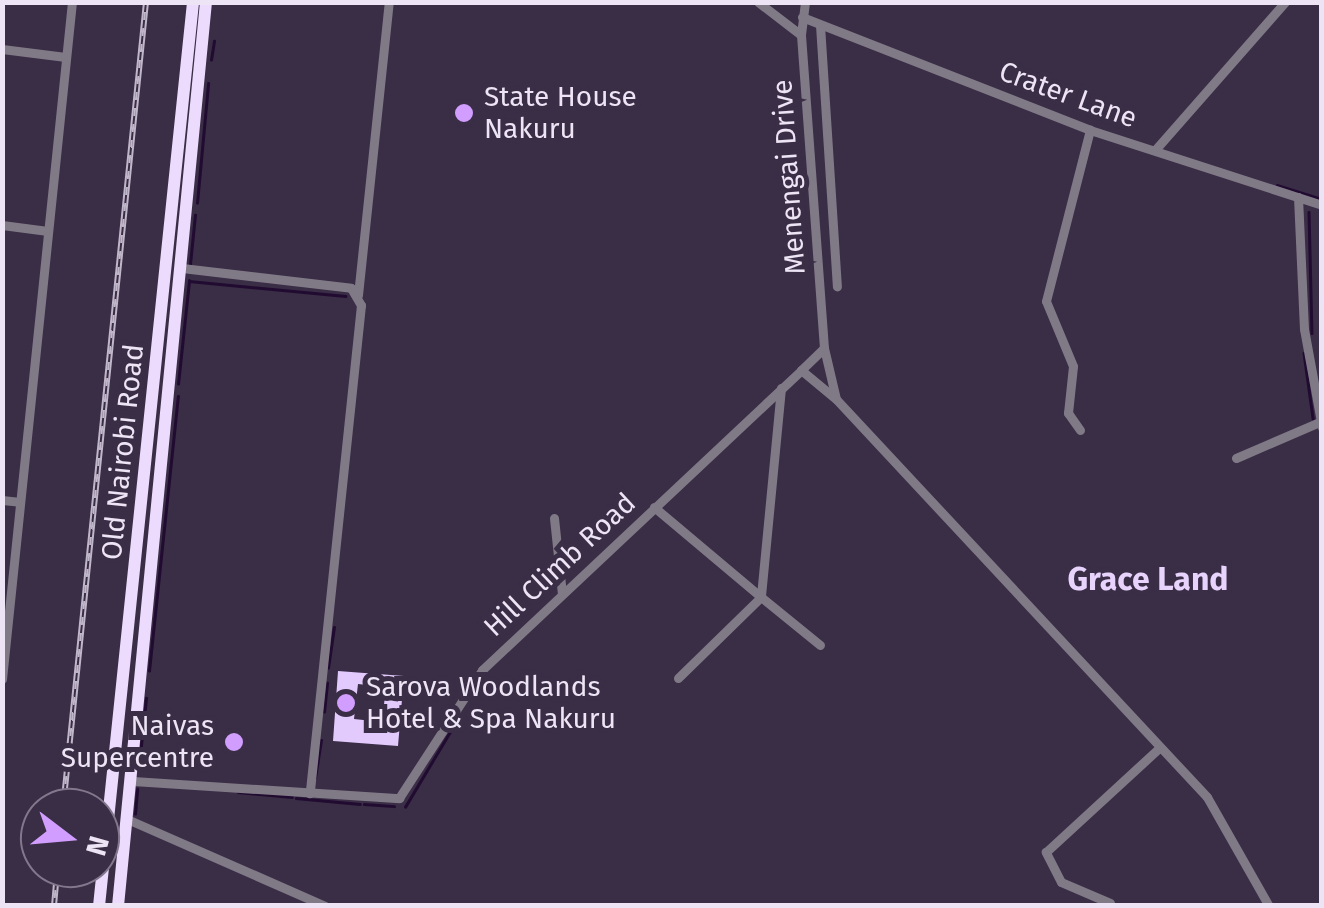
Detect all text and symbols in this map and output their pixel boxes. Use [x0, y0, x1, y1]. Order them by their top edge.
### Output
street label: Crater Lane [995, 55, 1141, 135]
street label: Menengai Drive [765, 78, 813, 276]
place label: State House Nakuru [484, 80, 637, 146]
marker: State House Nakuru [453, 102, 475, 124]
street label: Old Nairobi Road [95, 342, 151, 562]
street label: Hill Climb Road [477, 486, 643, 644]
district label: Grace Land [1067, 560, 1229, 598]
place label: Sarova Woodlands Hotel & Spa Nakuru [366, 670, 616, 736]
marker: Sarova Woodlands Hotel & Spa Nakuru [335, 692, 357, 714]
place label: Naivas Supercentre [61, 709, 214, 775]
marker: Naivas Supercentre [223, 731, 245, 753]
north arrow [20, 788, 120, 888]
text: N [79, 832, 116, 859]

